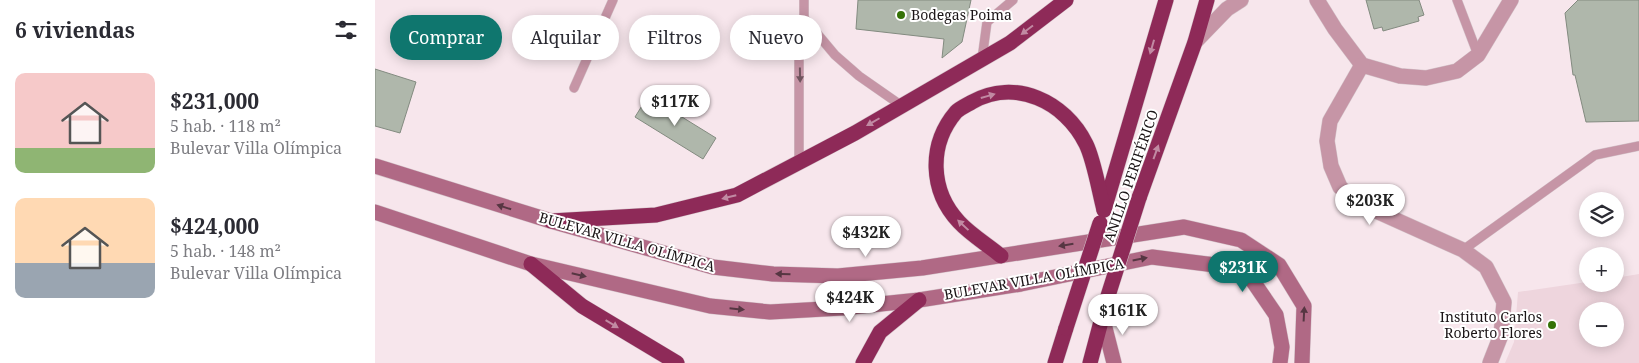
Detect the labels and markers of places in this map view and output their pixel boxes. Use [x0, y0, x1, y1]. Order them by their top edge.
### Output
place label: Bodegas Poima [911, 5, 1012, 24]
marker: Bodegas Poima [895, 9, 907, 21]
pin: $117K [640, 84, 710, 127]
pin: $203K [1335, 184, 1405, 226]
pin: $432K [831, 216, 901, 258]
pin: $231K [1208, 250, 1278, 293]
pin: $424K [815, 280, 885, 323]
pin: $161K [1088, 294, 1158, 336]
place label: Instituto Carlos Roberto Flores [1440, 307, 1542, 342]
marker: Instituto Carlos Roberto Flores [1546, 319, 1558, 331]

